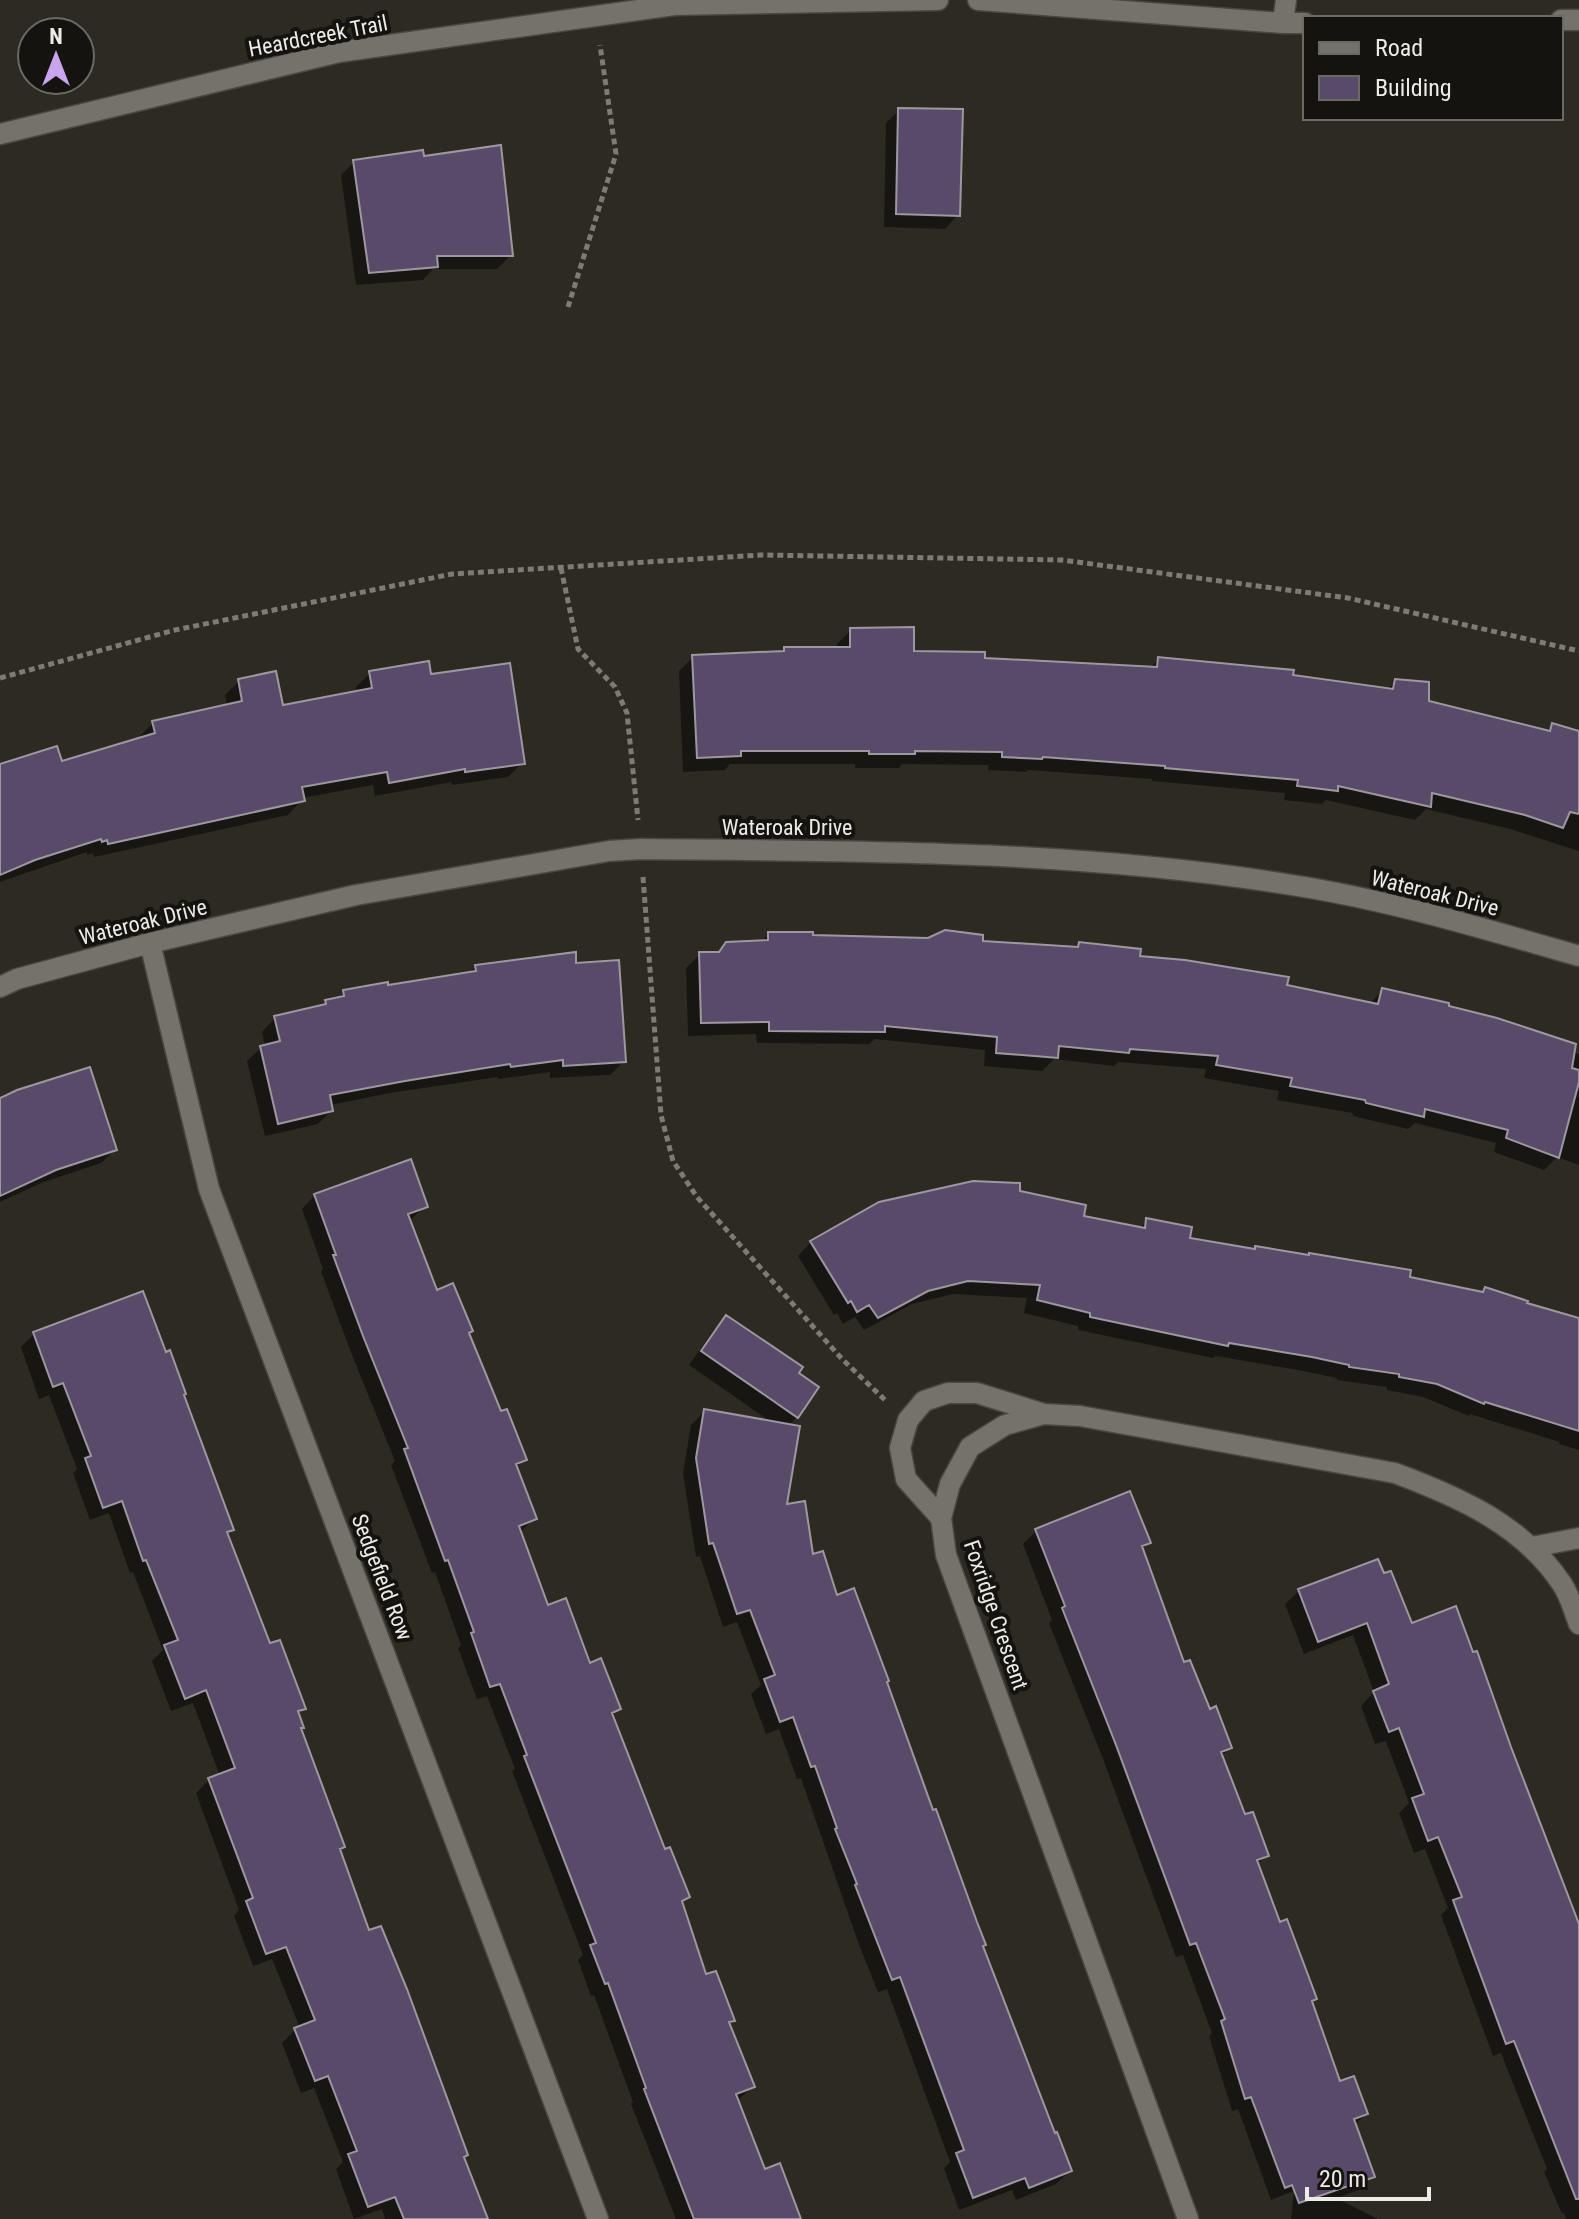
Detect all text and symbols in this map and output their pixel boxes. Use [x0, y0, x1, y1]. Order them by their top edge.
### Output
street label: Heardcreek Trail [246, 10, 390, 62]
north arrow [16, 16, 96, 96]
legend [1303, 16, 1563, 120]
text: N [49, 24, 63, 49]
text: Road [1375, 34, 1423, 62]
text: Building [1375, 74, 1452, 102]
street label: Wateroak Drive [722, 815, 852, 840]
street label: Wateroak Drive [1369, 865, 1501, 921]
street label: Wateroak Drive [77, 894, 209, 950]
street label: Sedgefield Row [347, 1510, 417, 1644]
street label: Foxridge Crescent [959, 1537, 1033, 1693]
scale bar [1307, 2151, 1429, 2201]
text: 20 m [1319, 2165, 1366, 2193]

